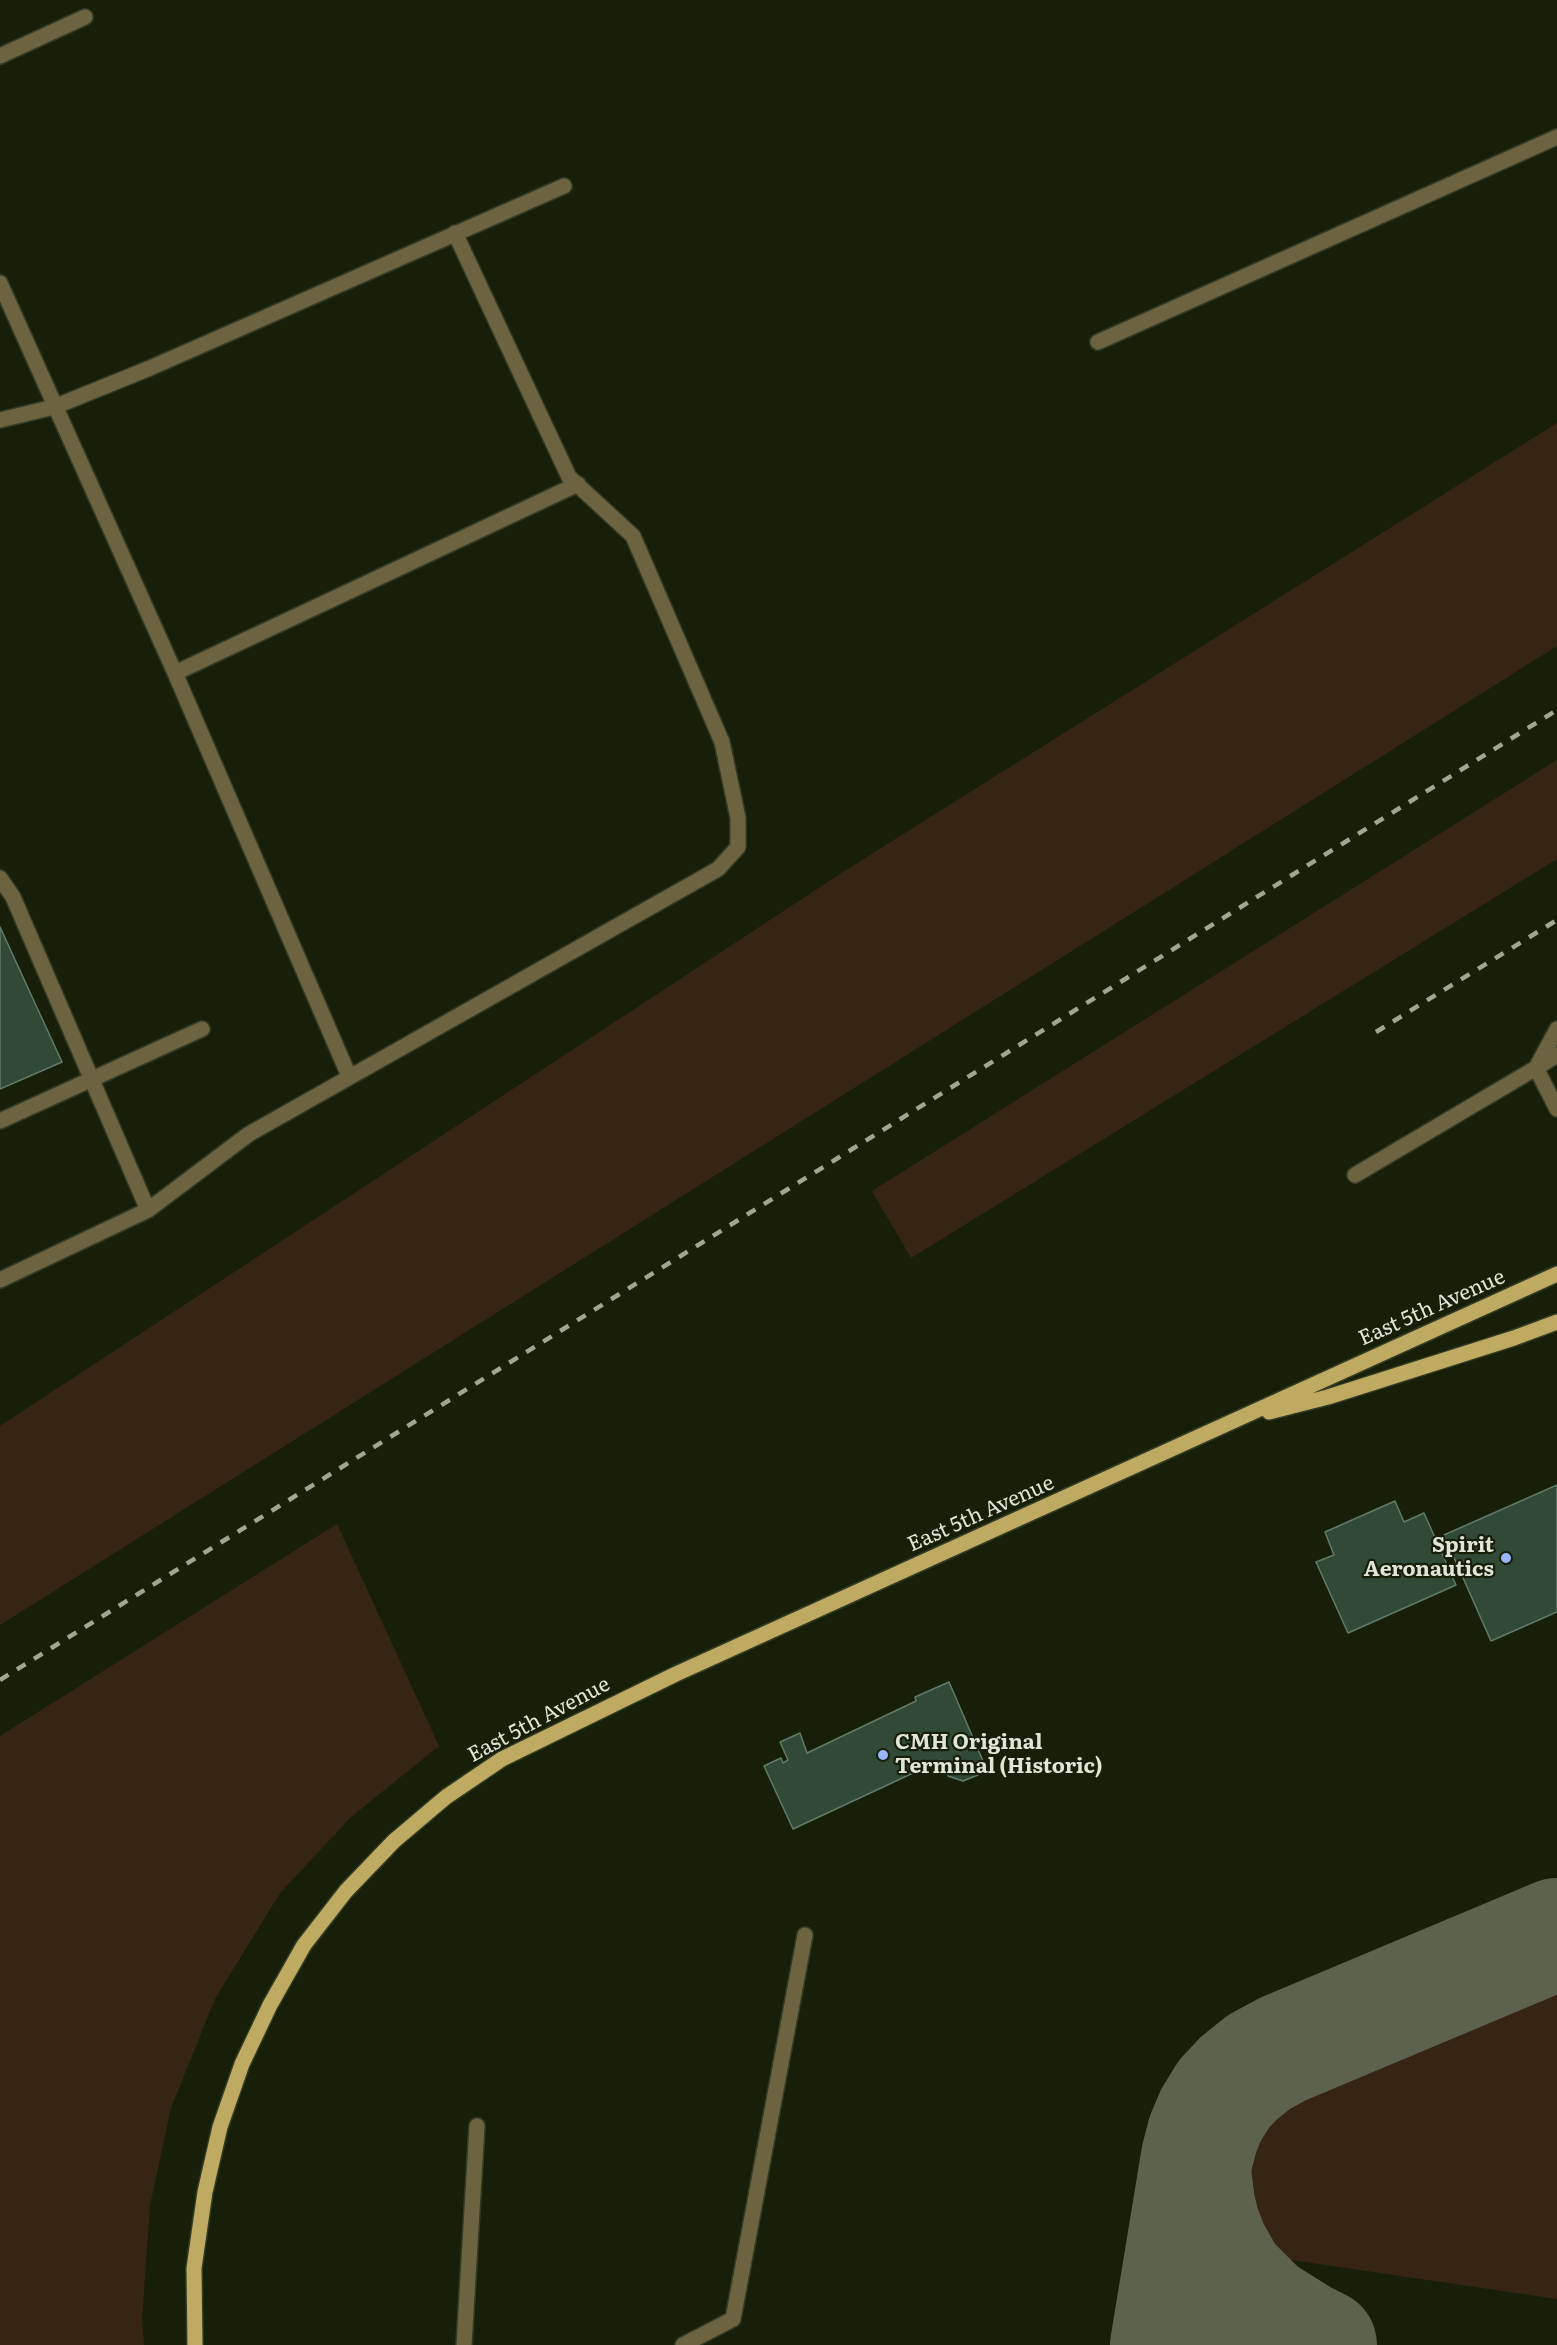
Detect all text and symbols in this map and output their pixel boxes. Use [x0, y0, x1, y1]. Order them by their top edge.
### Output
street label: East 5th Avenue [1355, 1264, 1509, 1352]
street label: East 5th Avenue [904, 1470, 1058, 1558]
place label: Spirit Aeronautics [1364, 1533, 1494, 1583]
marker: Spirit Aeronautics [1499, 1551, 1513, 1565]
street label: East 5th Avenue [464, 1672, 614, 1768]
place label: CMH Original Terminal (Historic) [895, 1730, 1103, 1780]
marker: CMH Original Terminal (Historic) [876, 1748, 890, 1762]

